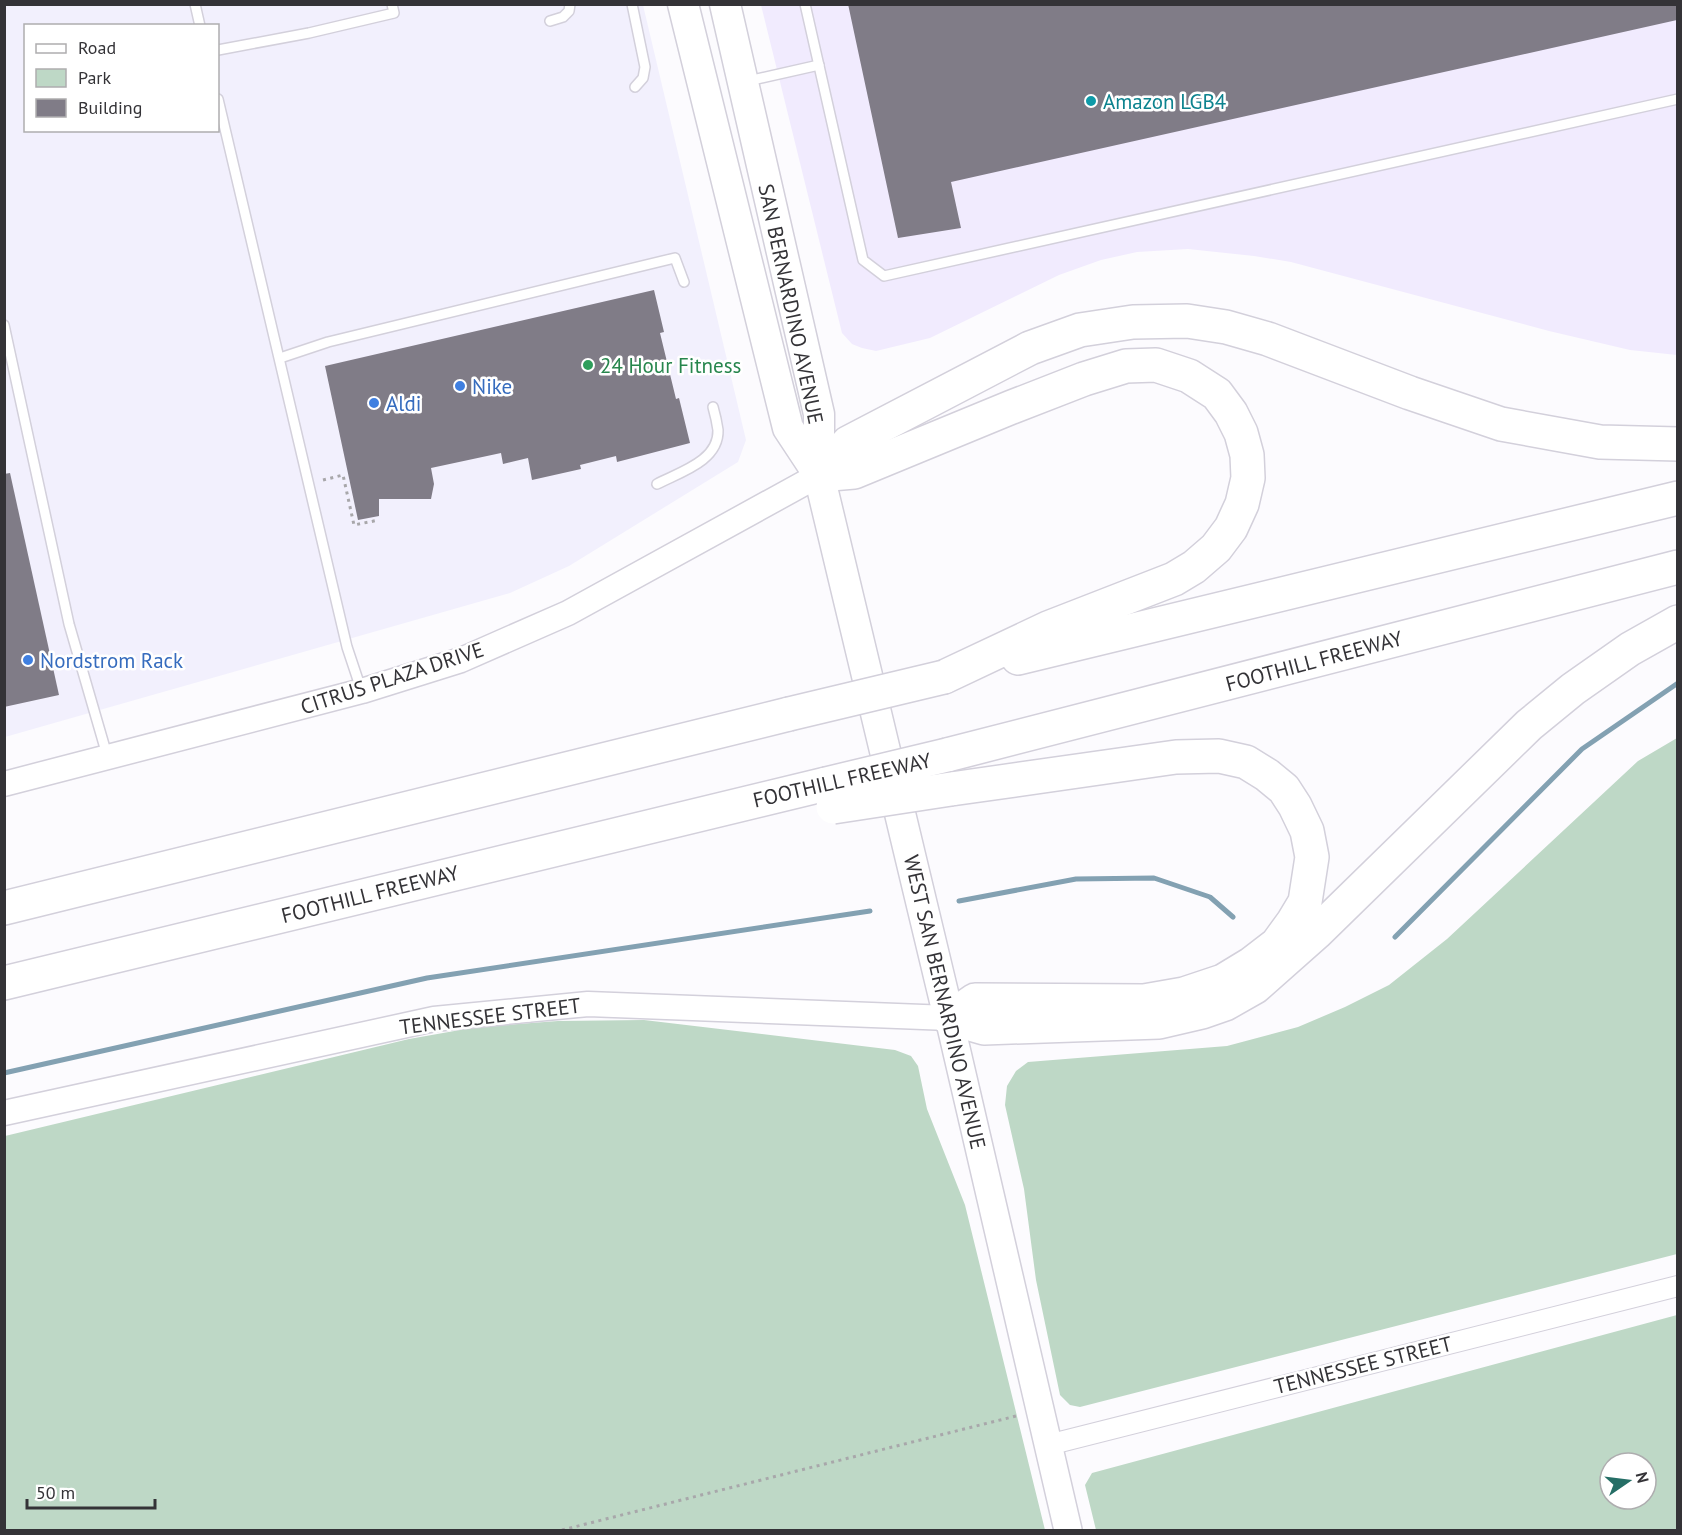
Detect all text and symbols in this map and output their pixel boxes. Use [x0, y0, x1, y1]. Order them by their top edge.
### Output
legend [24, 24, 219, 132]
text: Road [78, 36, 116, 59]
text: Park [78, 66, 111, 89]
place label: Amazon LGB4 [1103, 88, 1226, 115]
marker: Amazon LGB4 [1084, 94, 1098, 108]
text: Building [78, 96, 142, 119]
street label: SAN BERNARDINO AVENUE [752, 181, 830, 427]
place label: 24 Hour Fitness [600, 352, 741, 379]
marker: 24 Hour Fitness [581, 358, 595, 372]
place label: Nike [472, 373, 512, 400]
marker: Nike [453, 379, 467, 393]
place label: Aldi [386, 390, 421, 417]
marker: Aldi [367, 396, 381, 410]
street label: FOOTHILL FREEWAY [1223, 624, 1406, 698]
street label: CITRUS PLAZA DRIVE [297, 636, 487, 720]
place label: Nordstrom Rack [40, 647, 183, 674]
marker: Nordstrom Rack [21, 653, 35, 667]
street label: FOOTHILL FREEWAY [750, 746, 934, 814]
street label: WEST SAN BERNARDINO AVENUE [898, 852, 992, 1152]
street label: FOOTHILL FREEWAY [278, 859, 462, 929]
street label: TENNESSEE STREET [398, 991, 582, 1041]
street label: TENNESSEE STREET [1271, 1330, 1455, 1400]
north arrow [1598, 1451, 1658, 1511]
text: N [1632, 1470, 1654, 1485]
scale bar [27, 1472, 154, 1510]
text: 50 m [36, 1481, 75, 1504]

